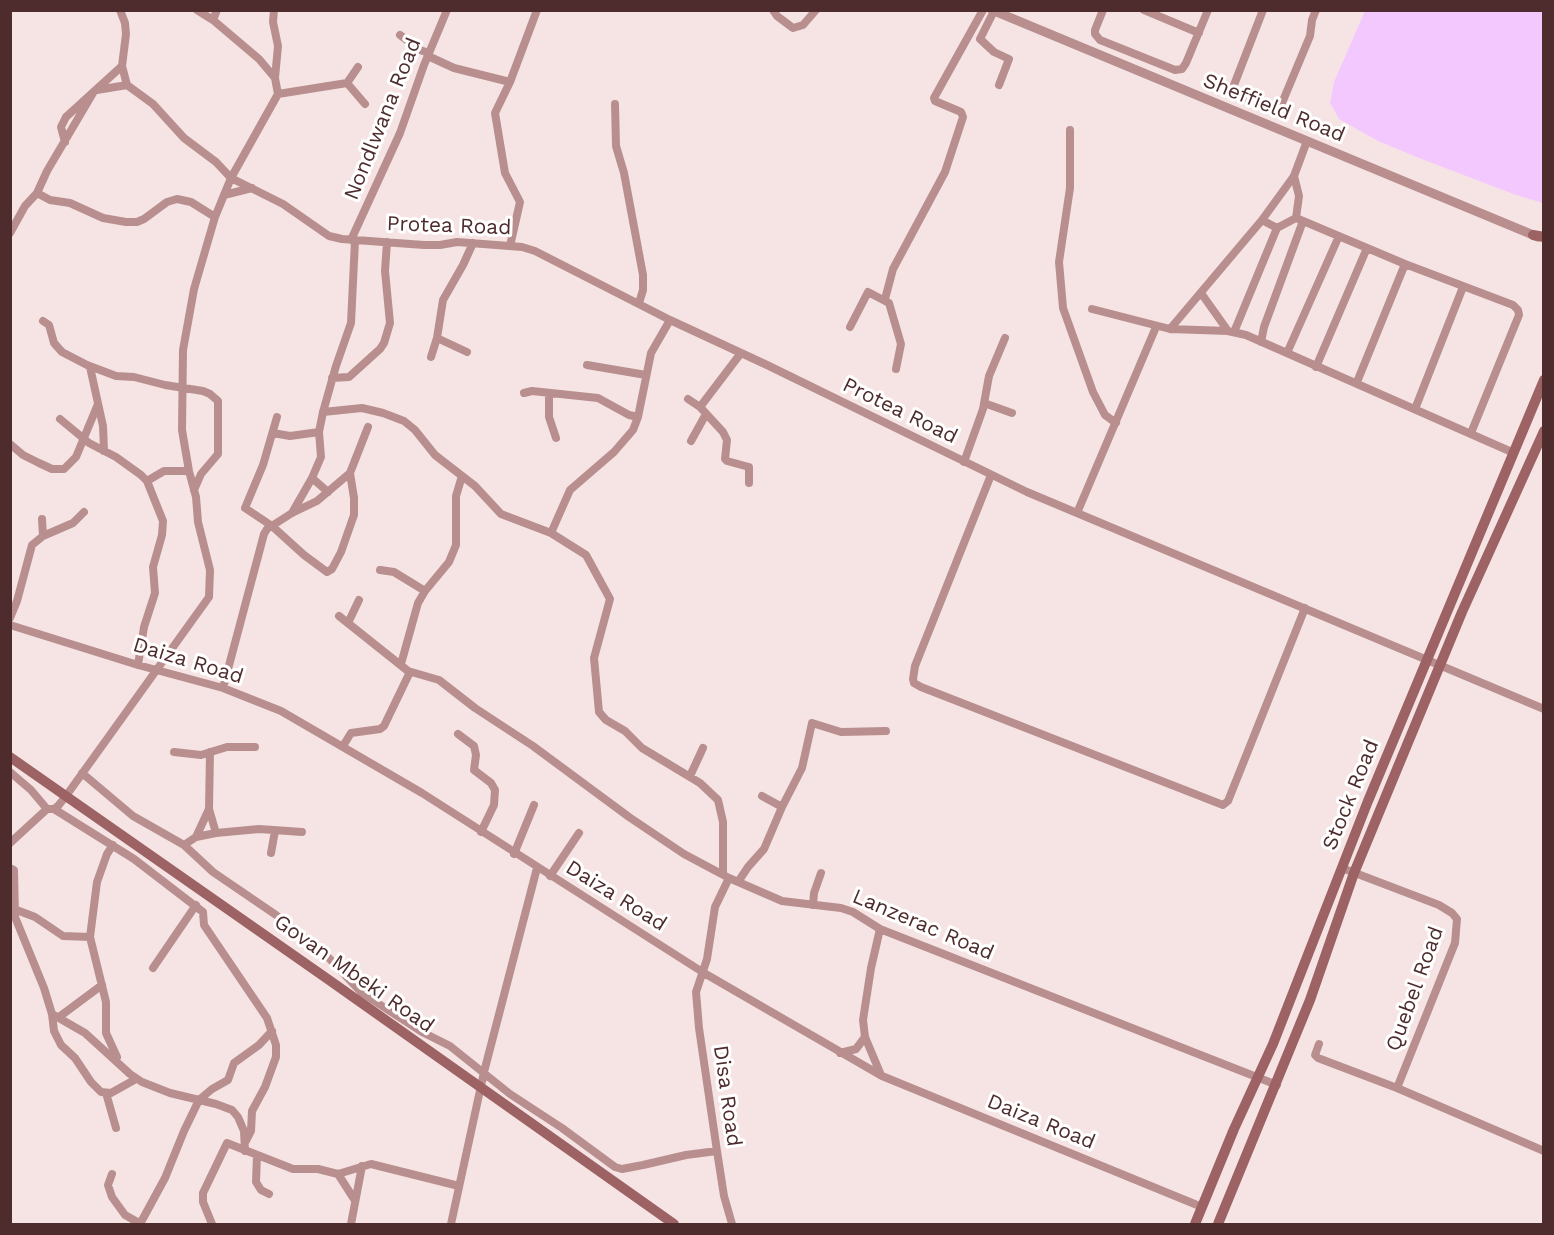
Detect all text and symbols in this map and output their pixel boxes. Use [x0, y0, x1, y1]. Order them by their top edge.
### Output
street label: Nondlwana Road [339, 34, 427, 204]
street label: Sheffield Road [1199, 68, 1349, 148]
street label: Protea Road [386, 211, 512, 241]
street label: Protea Road [838, 372, 962, 450]
street label: Daiza Road [130, 632, 246, 690]
street label: Stock Road [1317, 736, 1385, 854]
street label: Daiza Road [561, 855, 671, 937]
street label: Lanzerac Road [849, 884, 997, 966]
street label: Govan Mbeki Road [269, 909, 439, 1039]
street label: Quebel Road [1381, 923, 1449, 1055]
street label: Disa Road [707, 1044, 747, 1148]
street label: Daiza Road [983, 1089, 1099, 1155]

